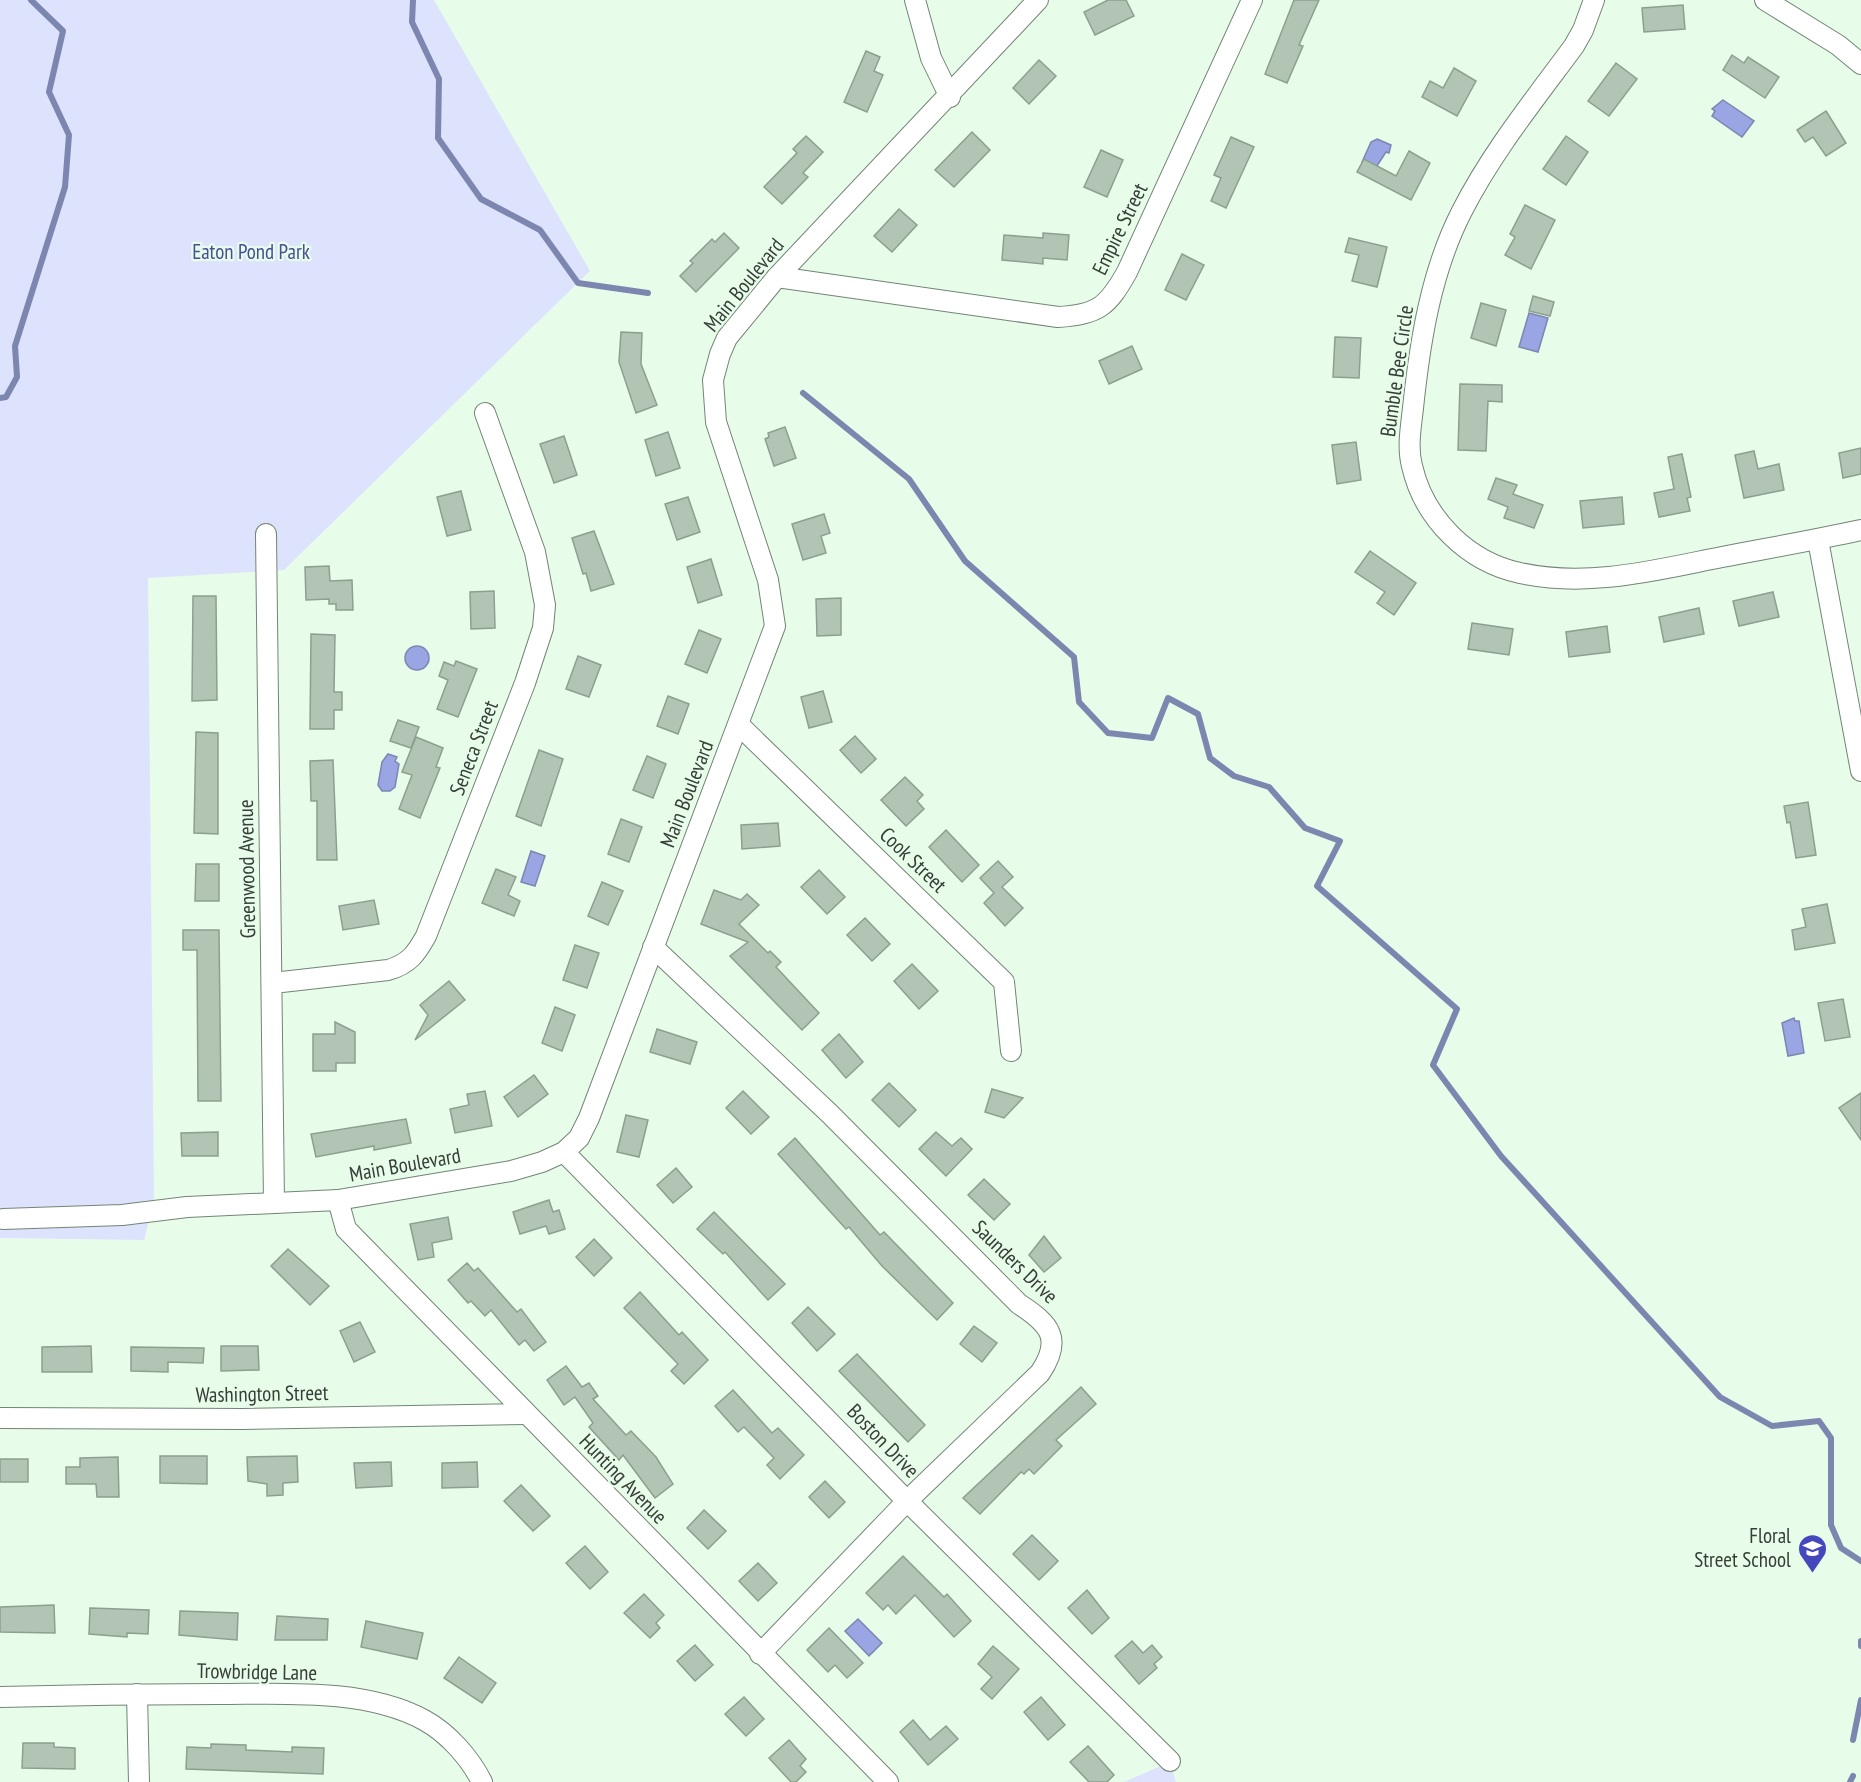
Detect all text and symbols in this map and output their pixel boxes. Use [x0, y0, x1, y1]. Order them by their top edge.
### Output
street label: Empire Street [1086, 178, 1153, 279]
street label: Main Boulevard [698, 232, 790, 337]
park label: Eaton Pond Park [192, 238, 310, 265]
street label: Bumble Bee Circle [1374, 304, 1419, 438]
street label: Seneca Street [443, 696, 504, 799]
street label: Main Boulevard [654, 736, 719, 851]
street label: Greenwood Avenue [232, 799, 261, 939]
street label: Cook Street [874, 821, 953, 898]
street label: Main Boulevard [347, 1141, 463, 1188]
street label: Saunders Drive [967, 1214, 1064, 1309]
street label: Washington Street [195, 1379, 329, 1408]
street label: Boston Drive [841, 1398, 925, 1483]
street label: Hunting Avenue [574, 1428, 673, 1529]
place label: Floral Street School [1694, 1522, 1791, 1573]
school or university icon: Floral Street School [1796, 1532, 1828, 1574]
street label: Trowbridge Lane [197, 1657, 317, 1686]

